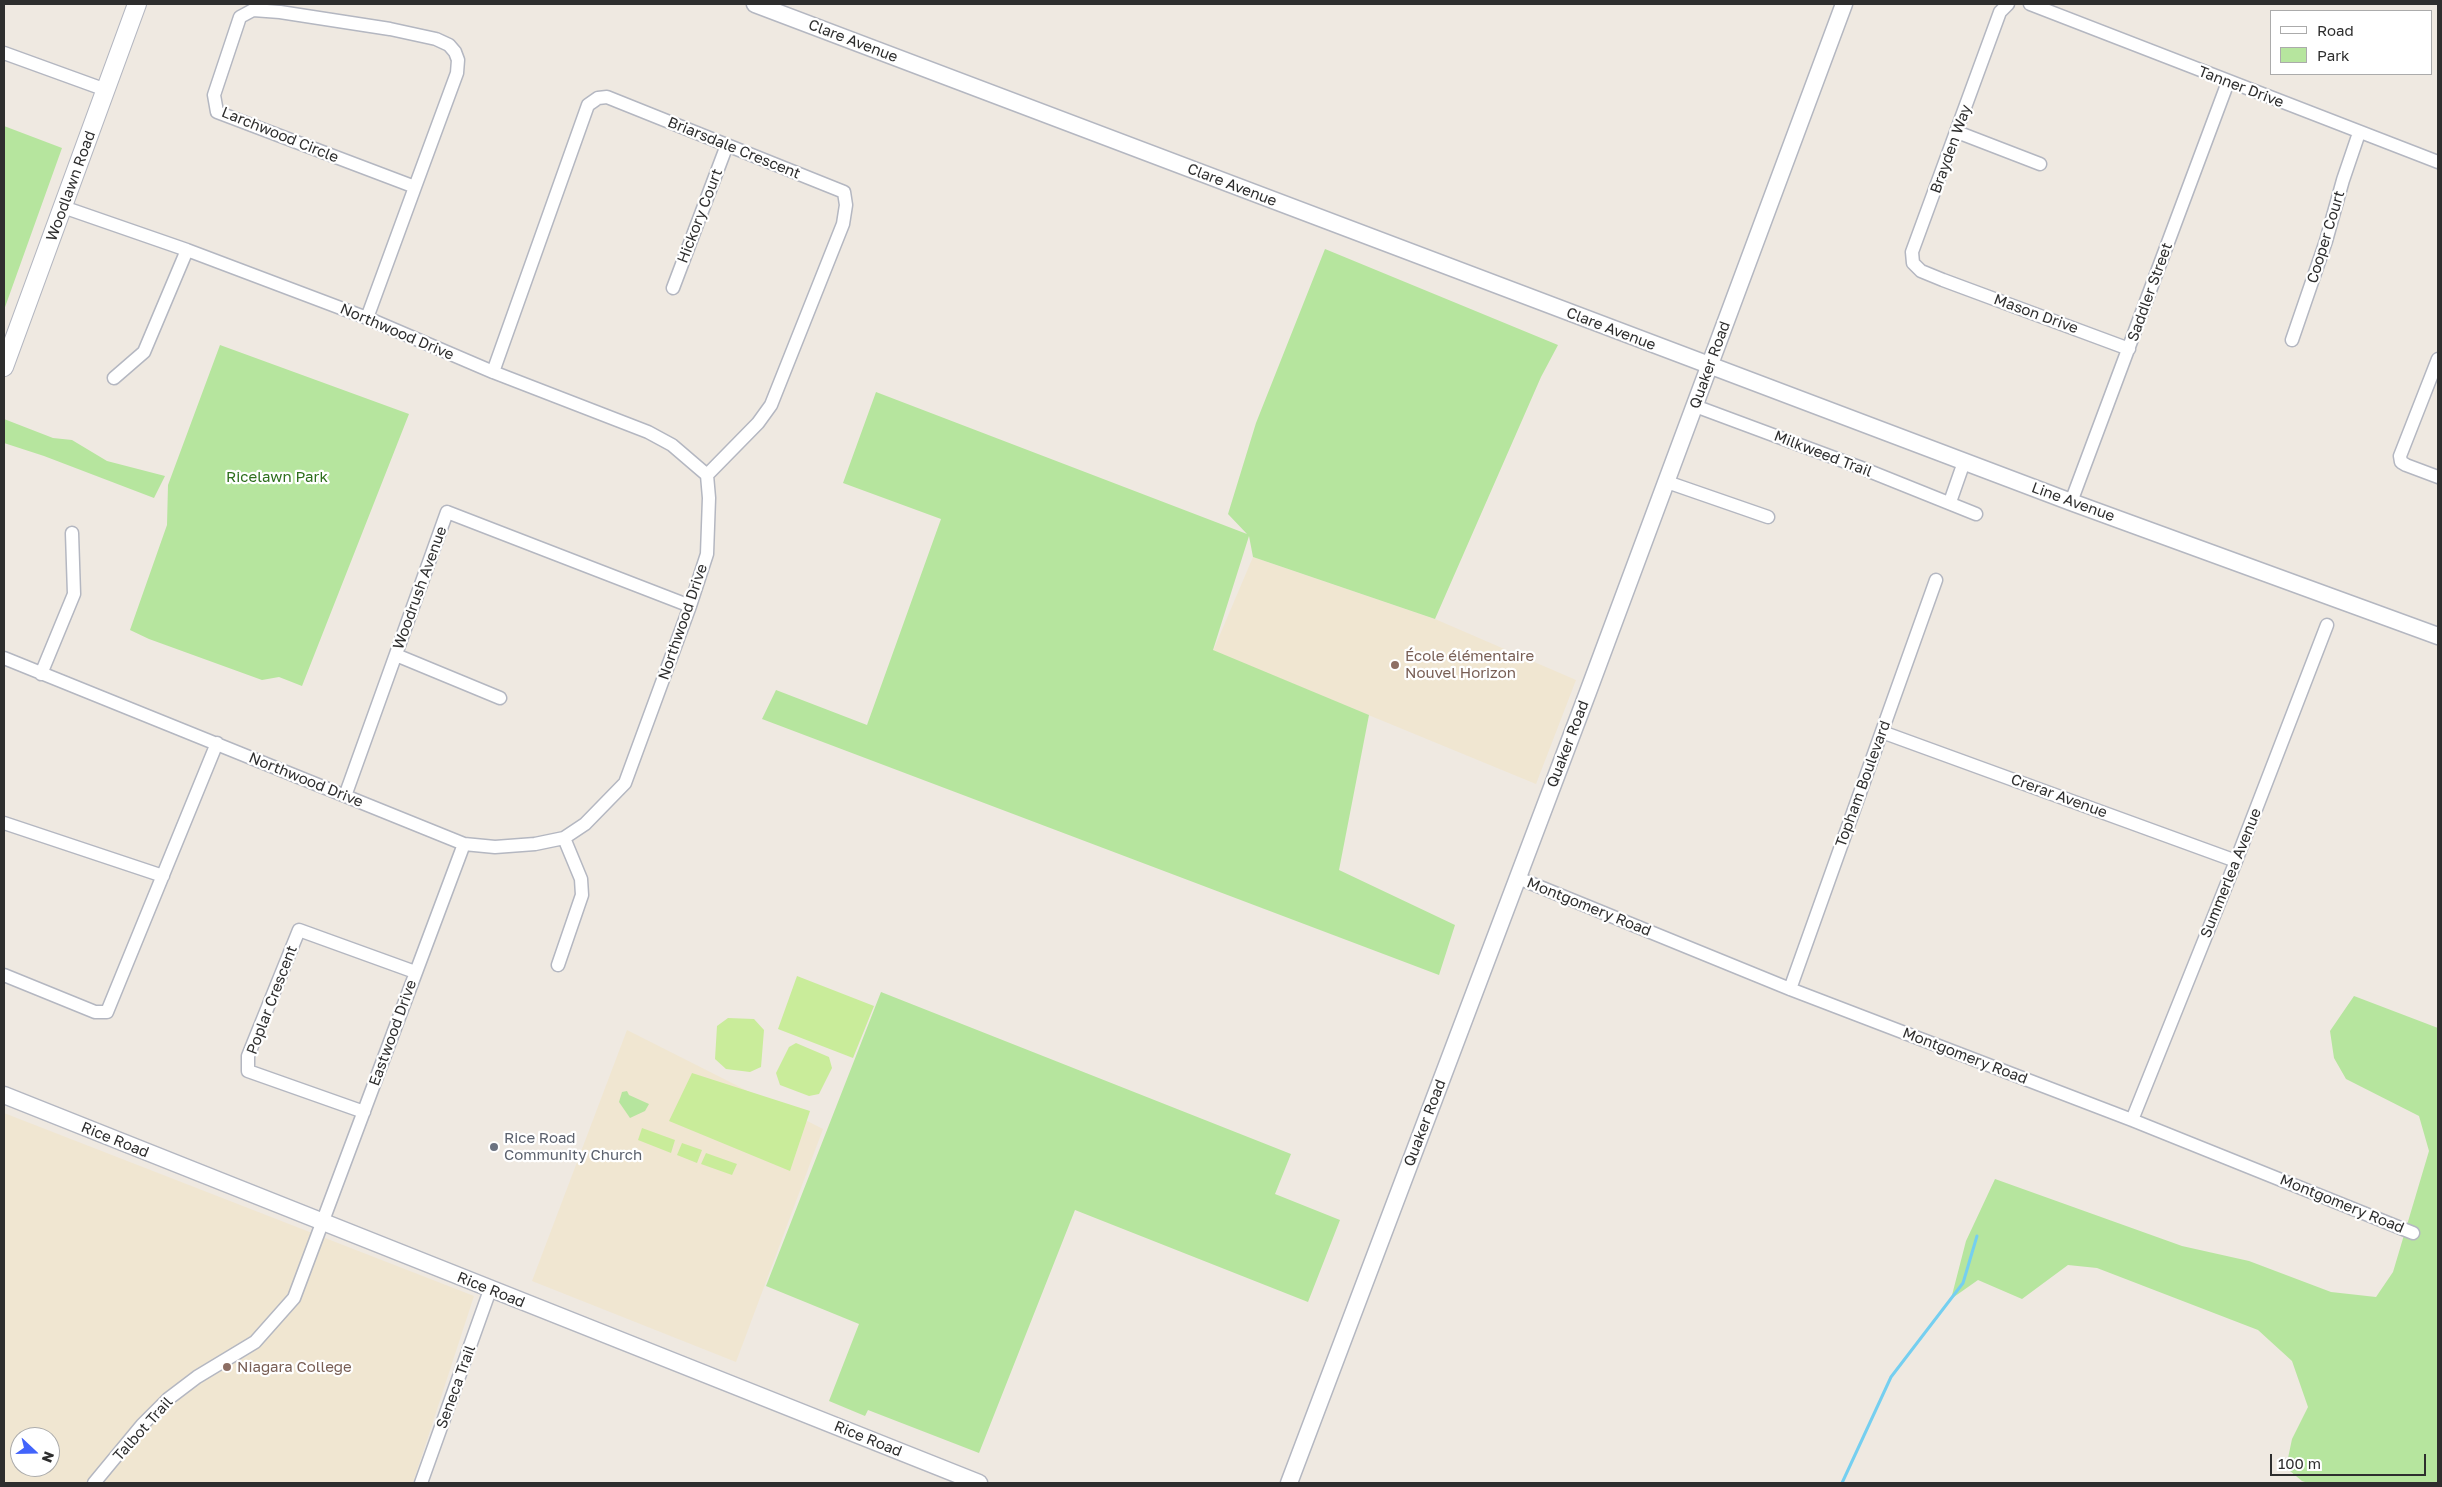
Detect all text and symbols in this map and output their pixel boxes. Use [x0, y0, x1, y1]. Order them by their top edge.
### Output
legend [2270, 10, 2432, 75]
street label: Clare Avenue [806, 16, 900, 66]
text: Road [2317, 21, 2354, 39]
text: Park [2317, 46, 2349, 64]
street label: Tanner Drive [2196, 62, 2286, 112]
street label: Brayden Way [1927, 102, 1975, 196]
street label: Larchwood Circle [219, 103, 341, 167]
street label: Briarsdale Crescent [665, 113, 803, 183]
street label: Woodlawn Road [43, 128, 99, 244]
street label: Clare Avenue [1185, 160, 1279, 210]
street label: Hickory Court [674, 166, 726, 266]
street label: Cooper Court [2303, 188, 2349, 286]
street label: Saddler Street [2124, 240, 2176, 344]
street label: Mason Drive [1991, 290, 2081, 338]
street label: Northwood Drive [337, 300, 457, 364]
street label: Clare Avenue [1564, 304, 1658, 354]
street label: Quaker Road [1686, 319, 1734, 411]
street label: Milkweed Trail [1771, 427, 1875, 481]
park label: Ricelawn Park [226, 468, 328, 486]
street label: Line Avenue [2029, 479, 2117, 525]
street label: Woodrush Avenue [389, 524, 451, 652]
street label: Northwood Drive [655, 562, 711, 682]
place label: École élémentaire Nouvel Horizon [1405, 647, 1534, 682]
marker: École élémentaire Nouvel Horizon [1389, 659, 1401, 671]
street label: Quaker Road [1543, 698, 1593, 790]
street label: Topham Boulevard [1832, 718, 1894, 850]
street label: Northwood Drive [246, 749, 366, 811]
street label: Crerar Avenue [2008, 770, 2110, 822]
street label: Summerlea Avenue [2197, 806, 2265, 940]
street label: Montgomery Road [1524, 874, 1654, 940]
street label: Poplar Crescent [243, 943, 301, 1057]
street label: Eastwood Drive [365, 977, 421, 1089]
street label: Montgomery Road [1900, 1024, 2030, 1088]
street label: Quaker Road [1400, 1077, 1450, 1169]
street label: Rice Road [78, 1118, 152, 1162]
place label: Rice Road Community Church [504, 1129, 642, 1164]
marker: Rice Road Community Church [488, 1141, 500, 1153]
street label: Montgomery Road [2277, 1171, 2407, 1237]
street label: Rice Road [454, 1268, 528, 1312]
street label: Seneca Trail [433, 1343, 479, 1431]
place label: Niagara College [237, 1358, 352, 1376]
marker: Niagara College [221, 1361, 233, 1373]
street label: Talbot Trail [109, 1393, 177, 1465]
street label: Rice Road [831, 1417, 905, 1461]
north arrow [10, 1427, 60, 1477]
scale bar [2272, 1444, 2428, 1476]
text: N [39, 1449, 58, 1465]
text: 100 m [2278, 1454, 2321, 1472]

